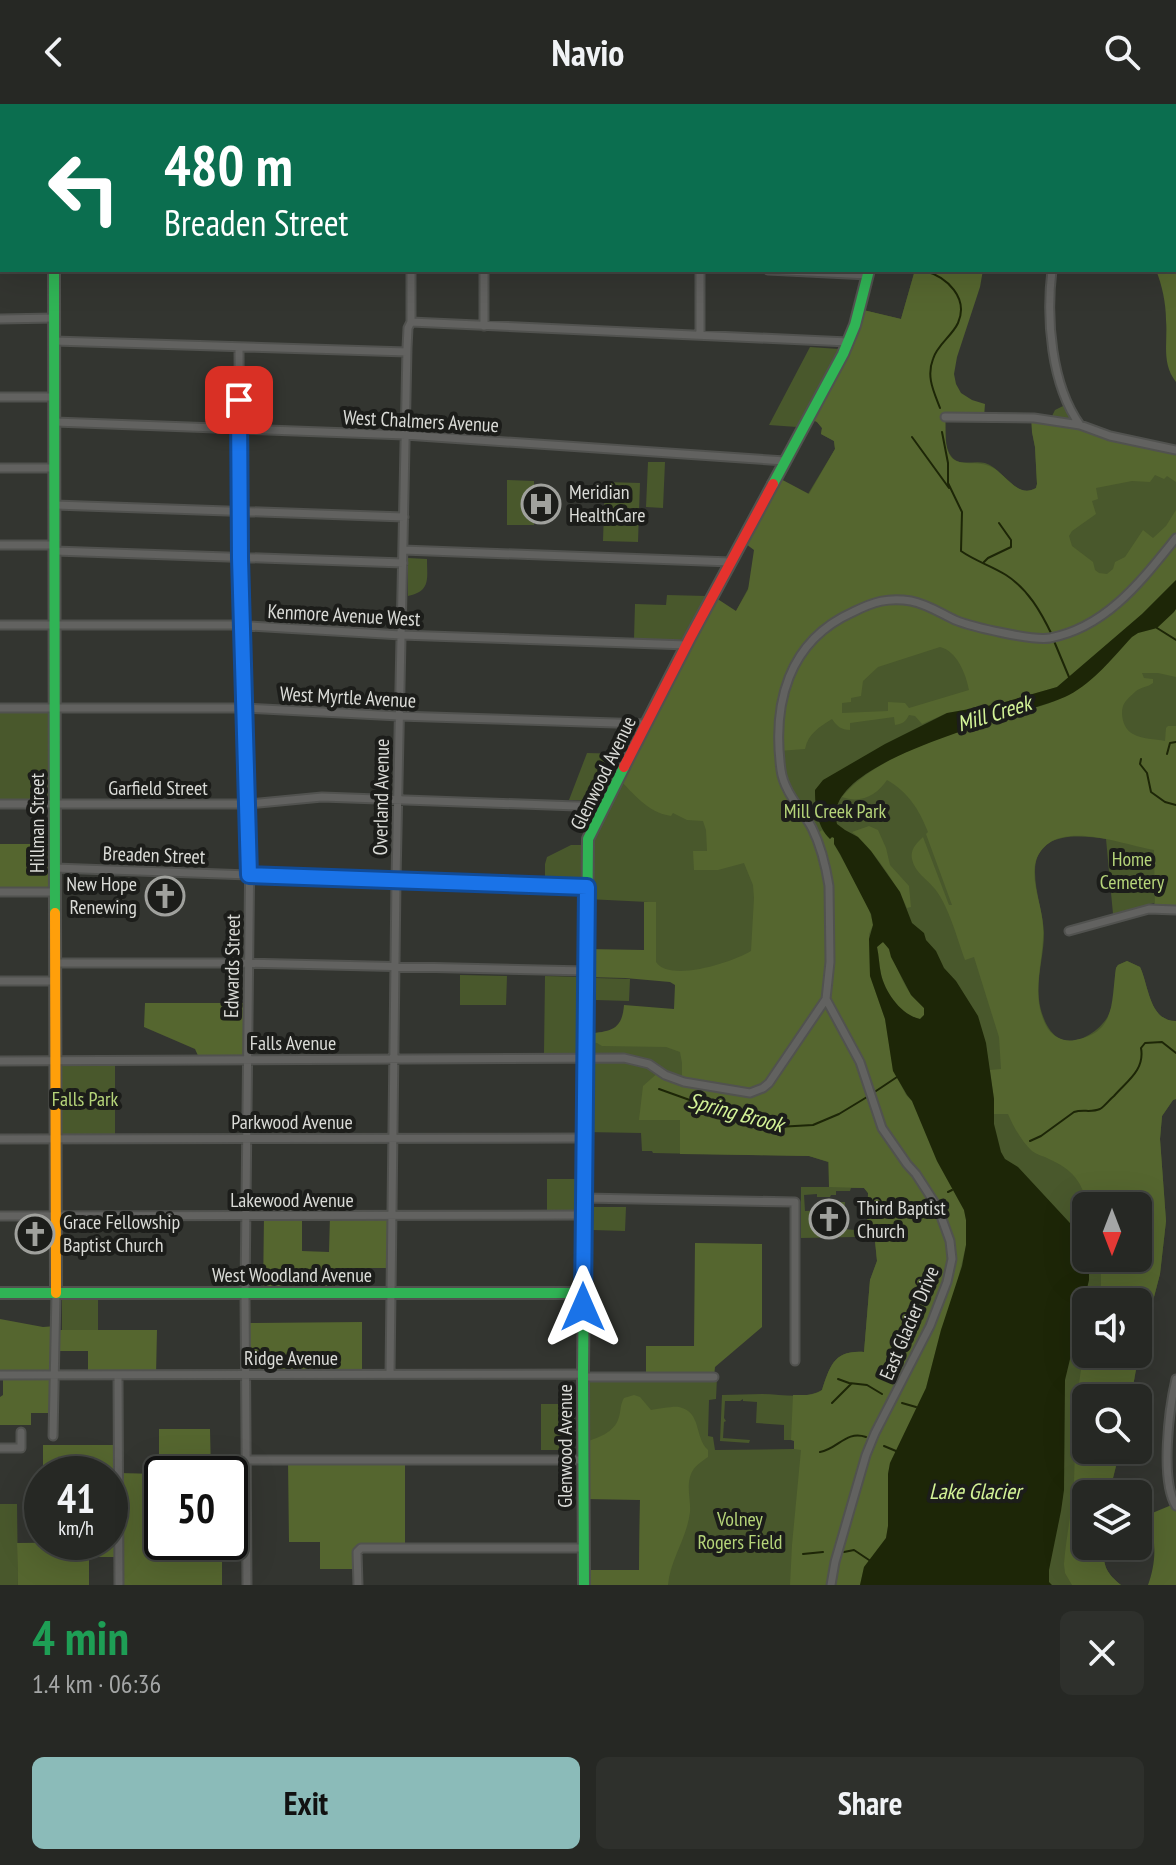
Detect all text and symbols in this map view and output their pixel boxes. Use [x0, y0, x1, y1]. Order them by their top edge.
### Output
text: Navio [552, 29, 624, 76]
icon: back [32, 30, 76, 74]
icon: search [1100, 30, 1144, 74]
text: 480 m [164, 129, 293, 201]
icon: left [32, 136, 136, 240]
text: Breaden Street [164, 199, 349, 246]
pin [205, 366, 273, 434]
icon: arrive [217, 378, 261, 422]
street label: West Chalmers Avenue [342, 404, 500, 438]
place label: Meridian HealthCare [569, 479, 646, 528]
hospital icon: Meridian HealthCare [520, 483, 562, 525]
street label: Kenmore Avenue West [267, 598, 422, 632]
street label: West Myrtle Avenue [279, 680, 417, 714]
water label: Mill Creek [954, 688, 1037, 738]
street label: Glenwood Avenue [564, 712, 642, 834]
street label: Overland Avenue [367, 738, 395, 856]
street label: Hillman Street [24, 773, 50, 873]
street label: Garfield Street [108, 775, 208, 801]
park label: Mill Creek Park [784, 798, 887, 824]
street label: Breaden Street [102, 840, 206, 870]
park label: Home Cemetery [1100, 846, 1165, 895]
place label: New Hope Renewing [66, 871, 137, 920]
church icon: New Hope Renewing [144, 875, 186, 917]
street label: Edwards Street [218, 913, 246, 1018]
street label: Falls Avenue [250, 1030, 336, 1056]
park label: Falls Park [52, 1086, 118, 1112]
water label: Spring Brook [685, 1086, 789, 1139]
street label: Parkwood Avenue [231, 1109, 353, 1135]
street label: Lakewood Avenue [230, 1187, 354, 1213]
north arrow [1072, 1192, 1152, 1272]
map controls [1072, 1192, 1152, 1560]
place label: Third Baptist Church [857, 1195, 946, 1244]
church icon: Third Baptist Church [808, 1198, 850, 1240]
place label: Grace Fellowship Baptist Church [63, 1209, 180, 1258]
church icon: Grace Fellowship Baptist Church [14, 1213, 56, 1255]
street label: West Woodland Avenue [212, 1262, 372, 1288]
street label: East Glacier Drive [873, 1262, 945, 1384]
position arrow [541, 1265, 625, 1349]
button: sound [1072, 1288, 1152, 1368]
street label: Ridge Avenue [244, 1345, 338, 1371]
street label: Glenwood Avenue [552, 1384, 578, 1508]
button: search [1072, 1384, 1152, 1464]
speed limit sign: 50 [144, 1456, 248, 1560]
text: 41 [57, 1472, 95, 1524]
water label: Lake Glacier [929, 1477, 1024, 1505]
button: layers [1072, 1480, 1152, 1560]
park label: Volney Rogers Field [697, 1506, 783, 1555]
text: km/h [58, 1515, 94, 1541]
text: 4 min [32, 1606, 129, 1668]
button: close [1060, 1611, 1144, 1695]
text: 1.4 km · 06:36 [32, 1667, 161, 1700]
button: Exit [32, 1757, 580, 1849]
button: Share [596, 1757, 1144, 1849]

